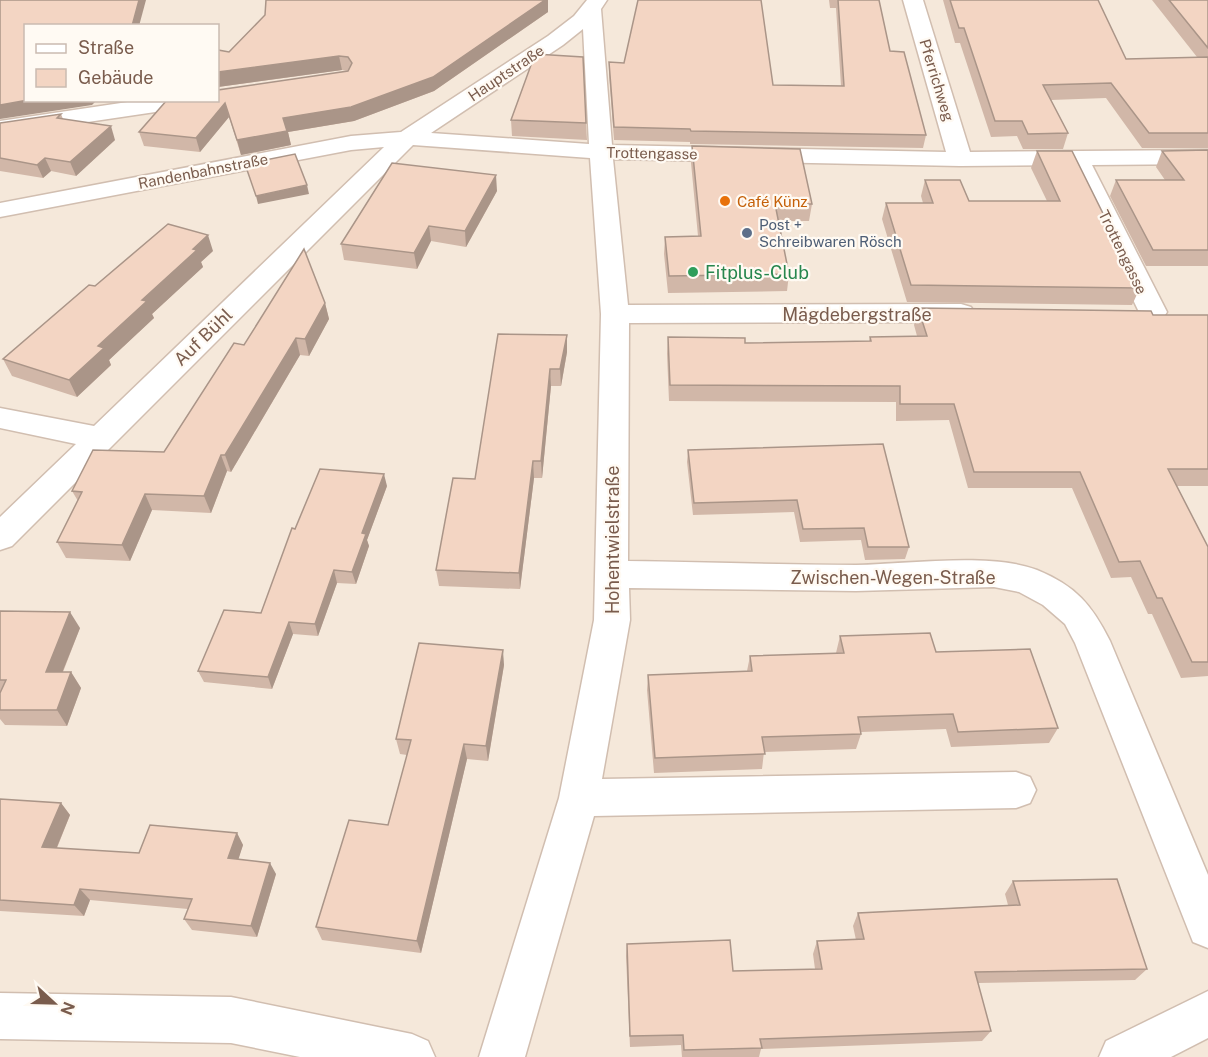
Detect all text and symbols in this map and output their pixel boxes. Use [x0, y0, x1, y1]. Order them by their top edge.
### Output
legend [24, 24, 219, 102]
text: Straße [78, 37, 134, 58]
street label: Pferrichweg [916, 37, 958, 123]
street label: Hauptstraße [465, 42, 547, 104]
text: Gebäude [78, 67, 153, 88]
street label: Trottengasse [606, 144, 698, 162]
street label: Randenbahnstraße [137, 150, 269, 192]
place label: Café Künz [737, 193, 808, 210]
marker: Café Künz [718, 194, 732, 208]
street label: Trottengasse [1095, 207, 1151, 297]
place label: Post + Schreibwaren Rösch [759, 216, 902, 250]
marker: Post + Schreibwaren Rösch [740, 226, 754, 240]
place label: Fitplus-Club [705, 262, 809, 283]
marker: Fitplus-Club [686, 265, 700, 279]
street label: Auf Bühl [169, 304, 237, 370]
street label: Mägdebergstraße [782, 304, 932, 325]
street label: Hohentwielstraße [602, 466, 623, 614]
street label: Zwischen-Wegen-Straße [790, 567, 996, 588]
north arrow [24, 973, 84, 1033]
text: N [56, 999, 79, 1018]

